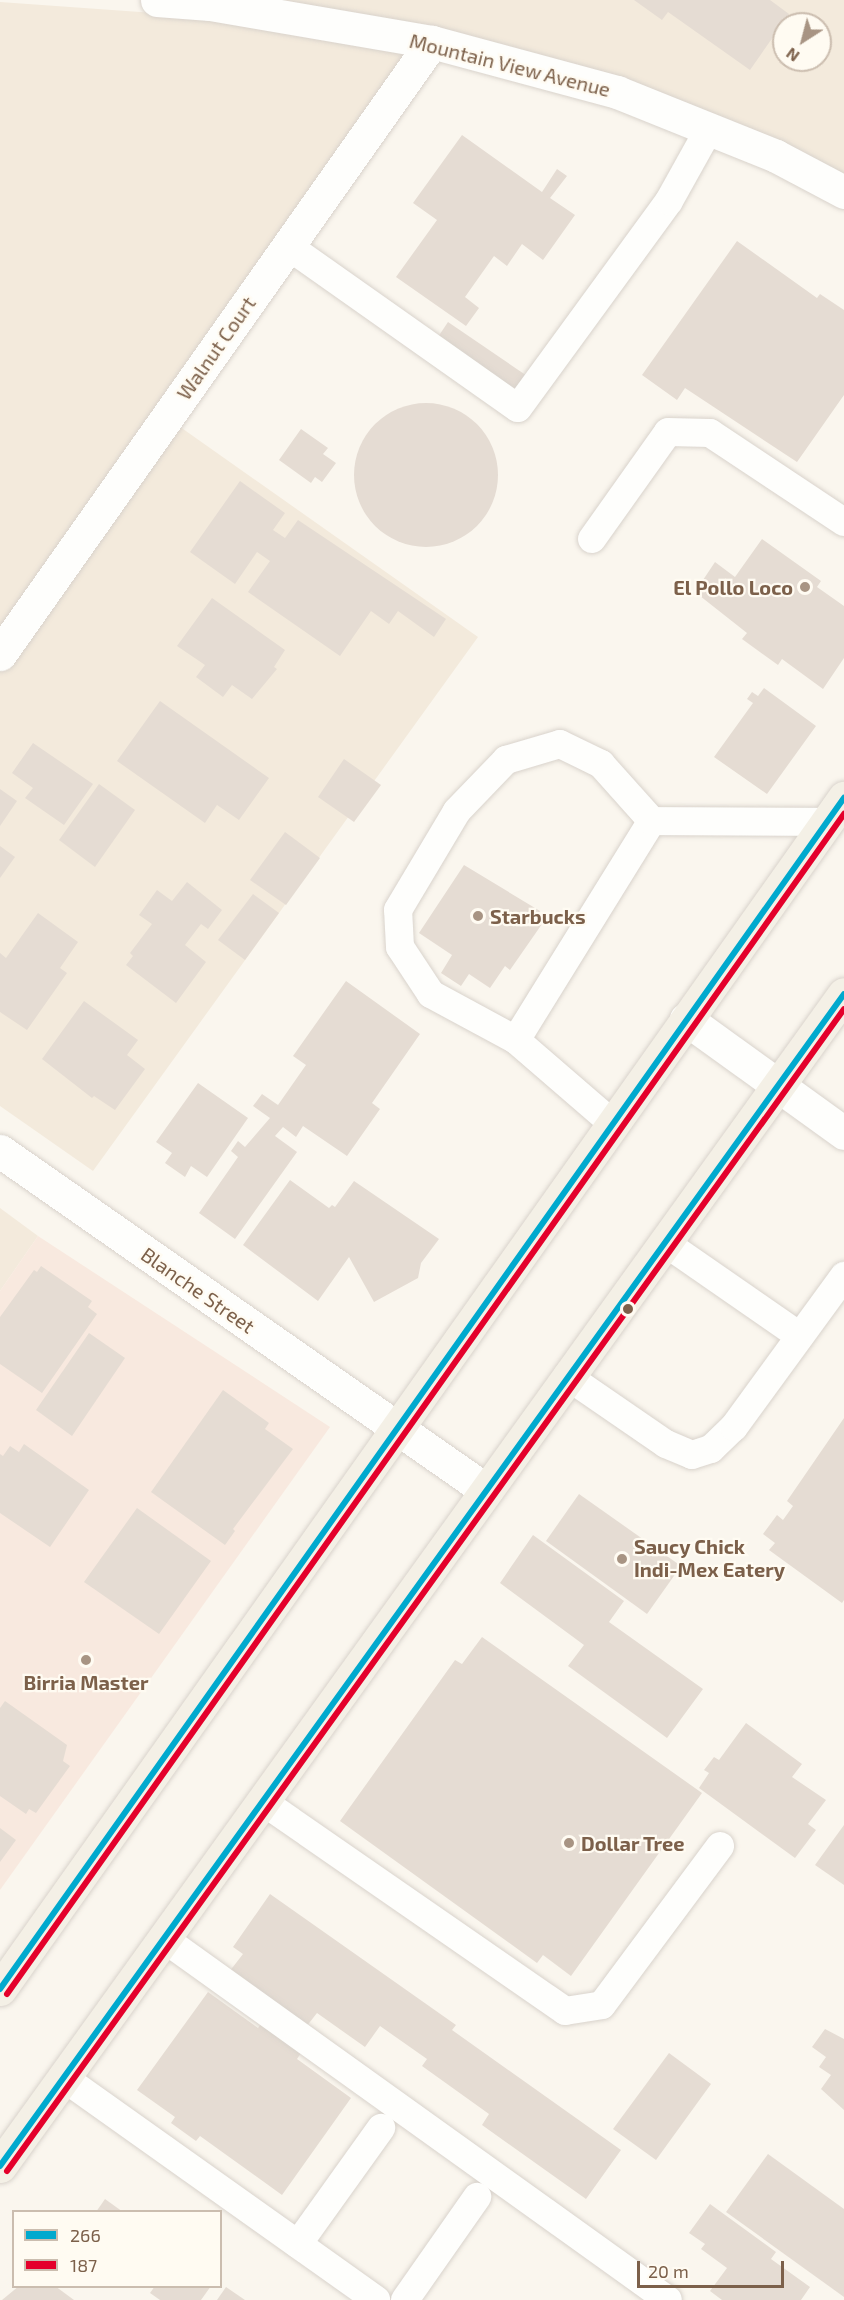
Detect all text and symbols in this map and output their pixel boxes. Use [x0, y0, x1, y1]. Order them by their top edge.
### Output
north arrow [772, 12, 832, 72]
street label: Mountain View Avenue [406, 28, 614, 102]
text: N [782, 44, 803, 66]
street label: Walnut Court [172, 292, 260, 404]
place label: El Pollo Loco [673, 575, 793, 599]
marker: El Pollo Loco [798, 580, 812, 594]
place label: Starbucks [490, 904, 586, 928]
marker: Starbucks [471, 909, 485, 923]
street label: Blanche Street [137, 1242, 259, 1338]
unlabelled marker [622, 1303, 634, 1315]
place label: Saucy Chick Indi-Mex Eatery [634, 1535, 785, 1582]
marker: Saucy Chick Indi-Mex Eatery [615, 1552, 629, 1566]
marker: Birria Master [79, 1653, 93, 1667]
place label: Birria Master [24, 1670, 148, 1694]
place label: Dollar Tree [581, 1831, 685, 1855]
marker: Dollar Tree [562, 1836, 576, 1850]
legend [12, 2210, 222, 2288]
text: 266 [70, 2224, 101, 2246]
scale bar [640, 2249, 787, 2287]
text: 187 [70, 2254, 97, 2276]
text: 20 m [648, 2260, 689, 2282]

